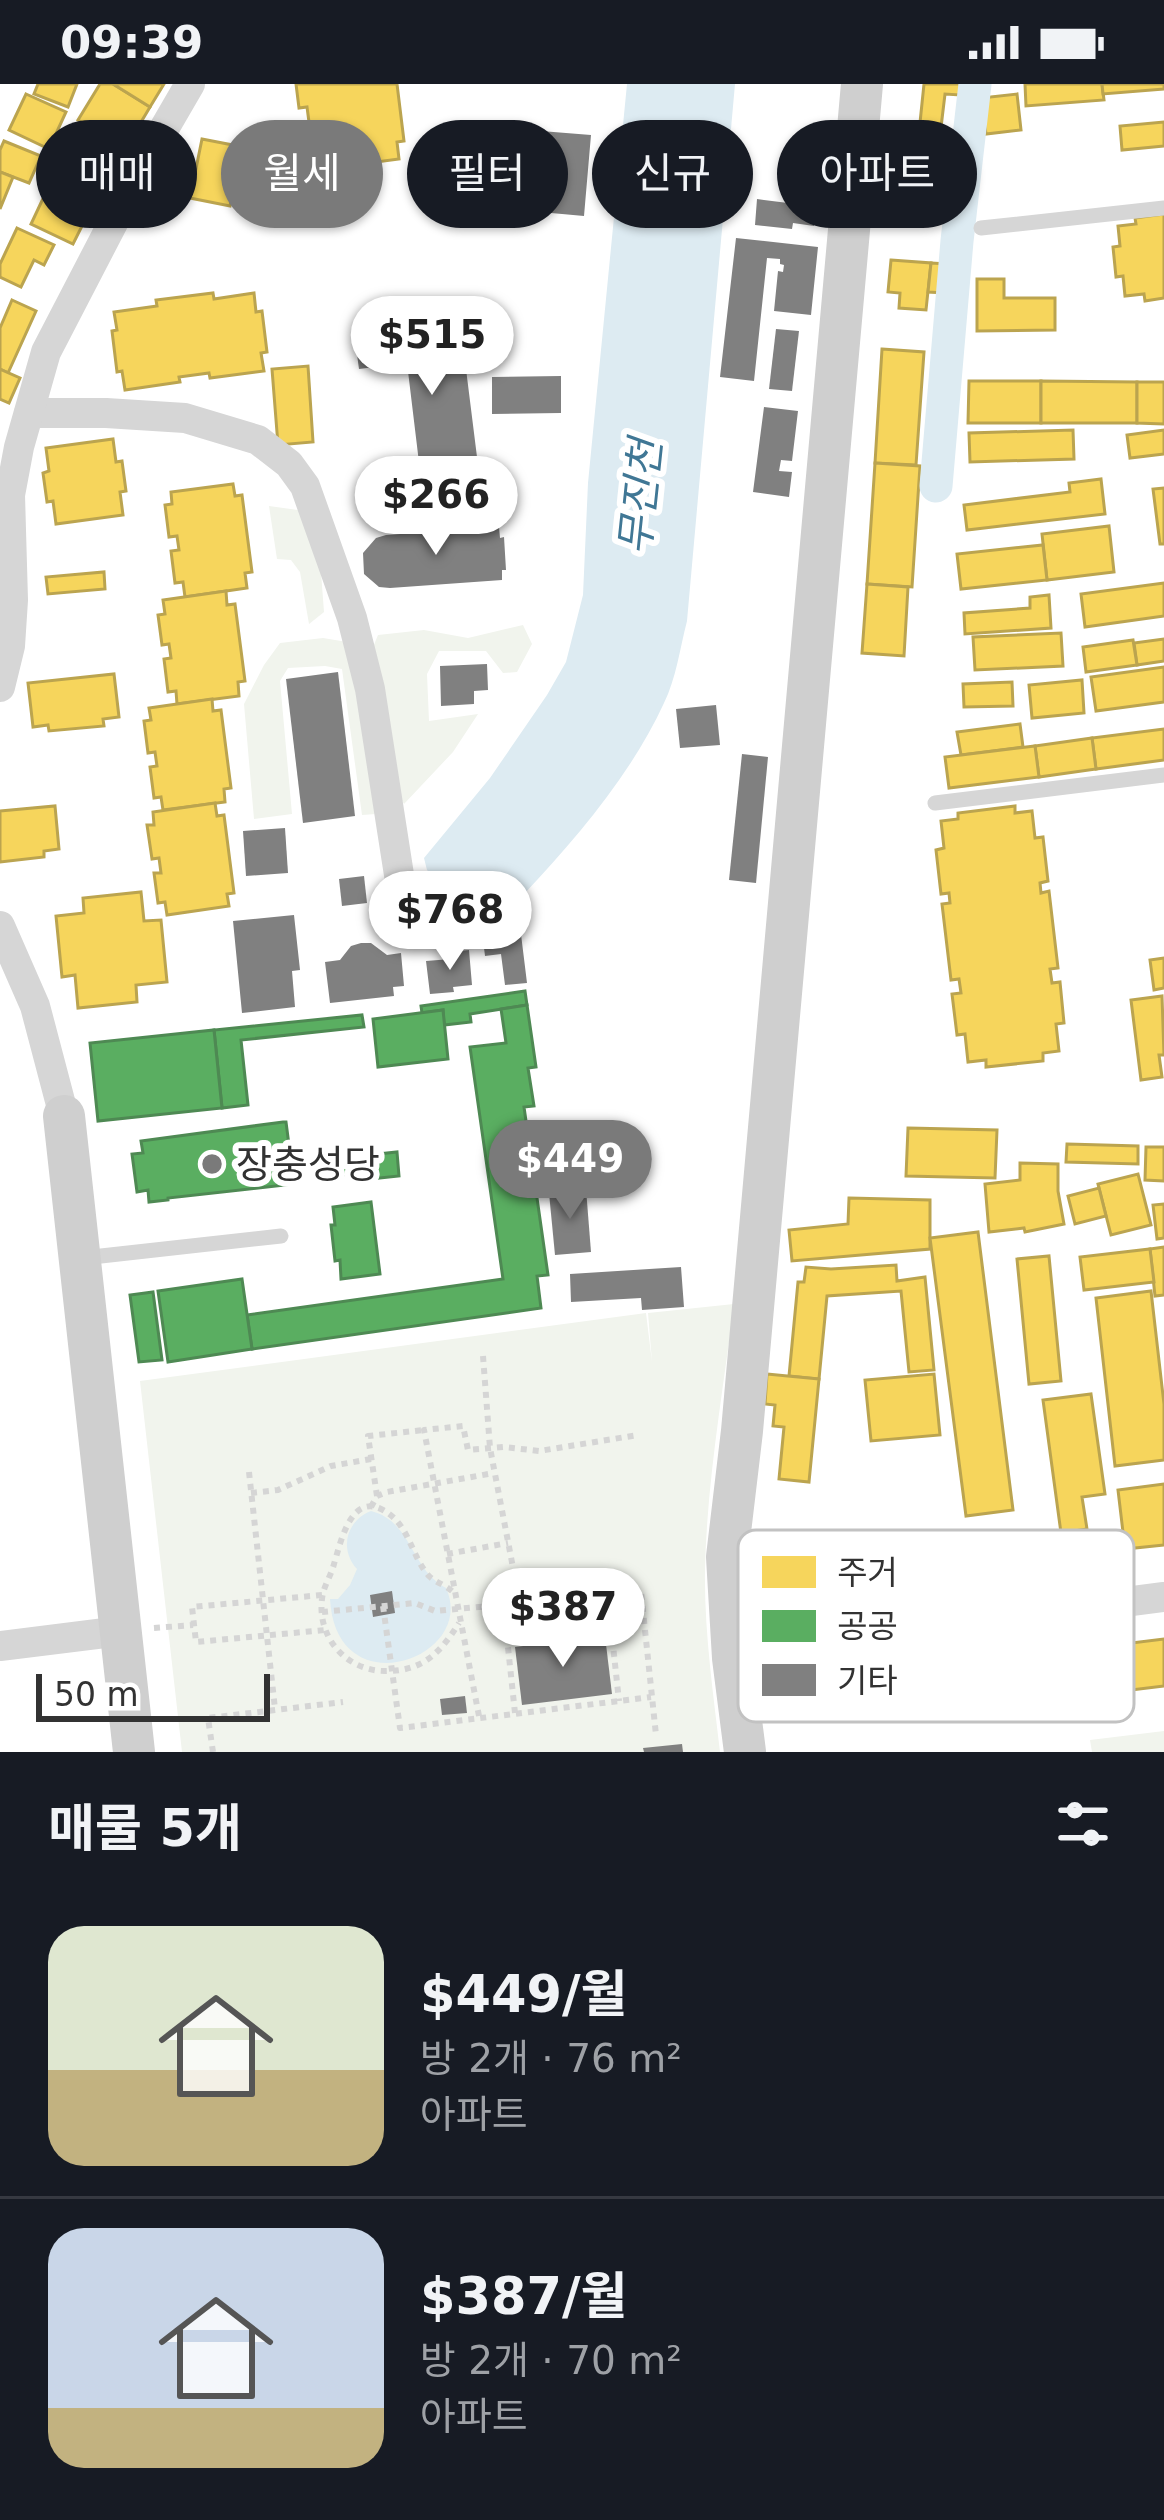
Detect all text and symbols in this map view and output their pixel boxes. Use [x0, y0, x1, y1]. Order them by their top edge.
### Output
text: 09:39 [60, 16, 203, 69]
chip: 매매 [36, 120, 197, 228]
chip: 월세 [221, 120, 383, 228]
chip: 필터 [407, 120, 568, 228]
chip: 신규 [592, 120, 753, 228]
chip: 아파트 [777, 120, 977, 228]
pin: $515 [361, 296, 503, 398]
text: $515 [378, 312, 486, 357]
water label: 무진천 [610, 433, 671, 557]
pin: $266 [365, 456, 507, 558]
text: $266 [382, 472, 490, 517]
pin: $768 [379, 871, 521, 973]
text: $768 [396, 887, 504, 932]
pin: $449 [499, 1120, 641, 1222]
text: $449 [516, 1136, 624, 1181]
place label: 장충성당 [236, 1142, 380, 1187]
marker: 장충성당 [199, 1151, 225, 1177]
legend [738, 1530, 1134, 1722]
text: 주거 [837, 1553, 898, 1592]
pin: $387 [492, 1568, 634, 1670]
text: $387 [509, 1584, 617, 1629]
text: 공공 [837, 1607, 898, 1646]
text: 기타 [837, 1661, 898, 1700]
scale bar [36, 1668, 270, 1721]
text: 50 m [54, 1675, 139, 1714]
icon: filters [1050, 1791, 1116, 1857]
text: 매물 5개 [48, 1799, 242, 1858]
text: $449/월 [420, 1965, 628, 2024]
icon: home [144, 1974, 288, 2118]
text: 방 2개 · 76 m² [420, 2036, 682, 2081]
text: 아파트 [420, 2092, 528, 2137]
text: $387/월 [420, 2267, 628, 2326]
icon: home [144, 2276, 288, 2420]
text: 방 2개 · 70 m² [420, 2338, 682, 2383]
text: 아파트 [420, 2394, 528, 2439]

